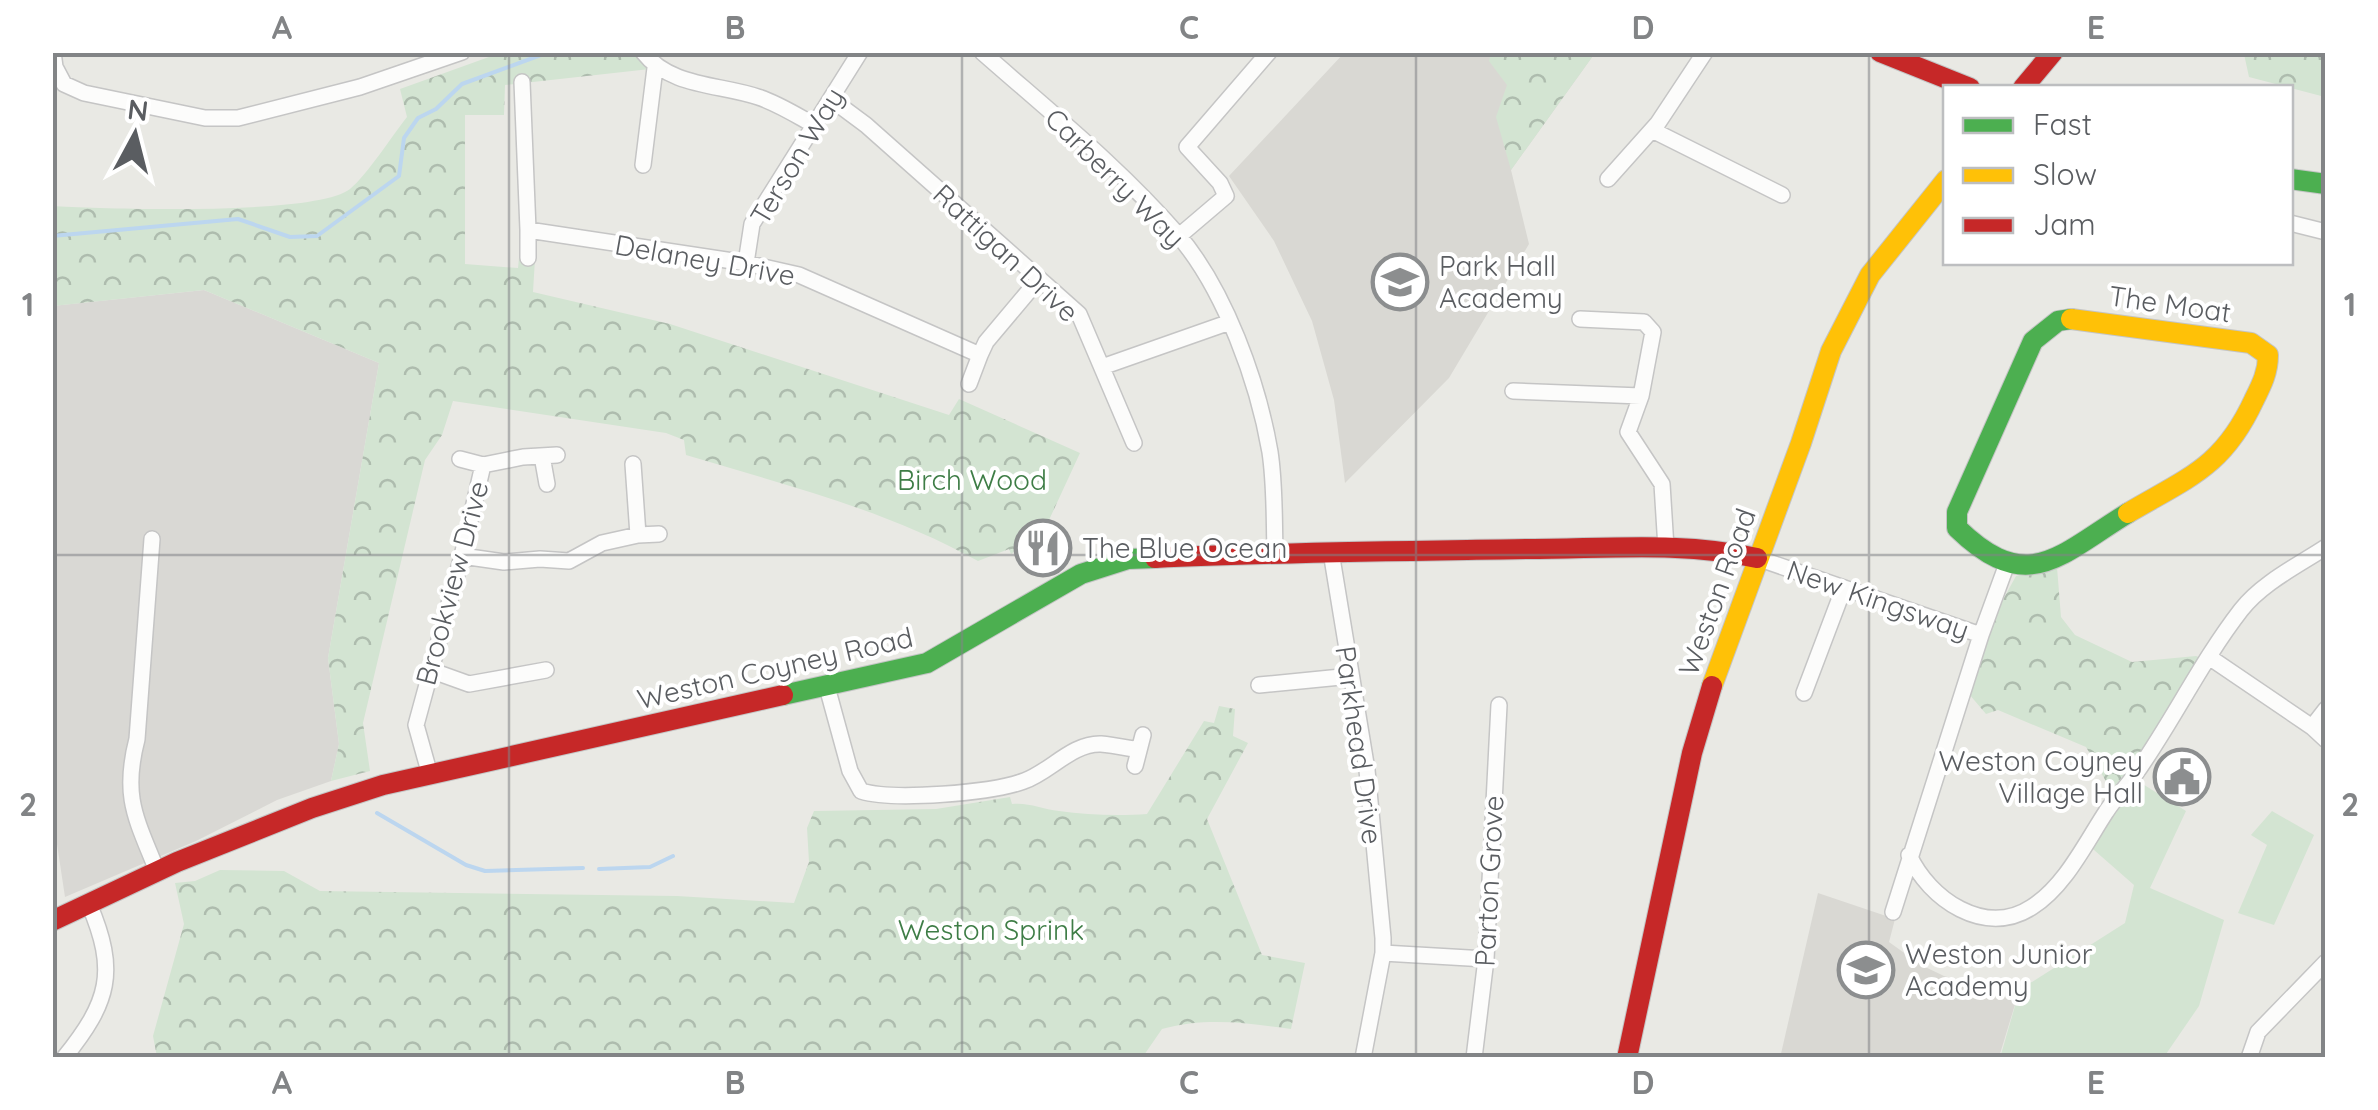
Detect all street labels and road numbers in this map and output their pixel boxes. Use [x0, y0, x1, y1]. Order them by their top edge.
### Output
street label: Terson Way [742, 81, 851, 231]
street label: Carberry Way [1038, 100, 1193, 255]
street label: Rattigan Drive [926, 176, 1086, 329]
street label: Delaney Drive [612, 226, 798, 293]
street label: The Moat [2107, 278, 2233, 329]
street label: Brookview Drive [407, 477, 496, 689]
street label: Weston Road [1670, 504, 1763, 680]
street label: New Kingsway [1782, 552, 1974, 647]
street label: Weston Coyney Road [634, 619, 916, 716]
street label: Parkhead Drive [1328, 643, 1391, 846]
street label: Parton Grove [1467, 795, 1510, 967]

